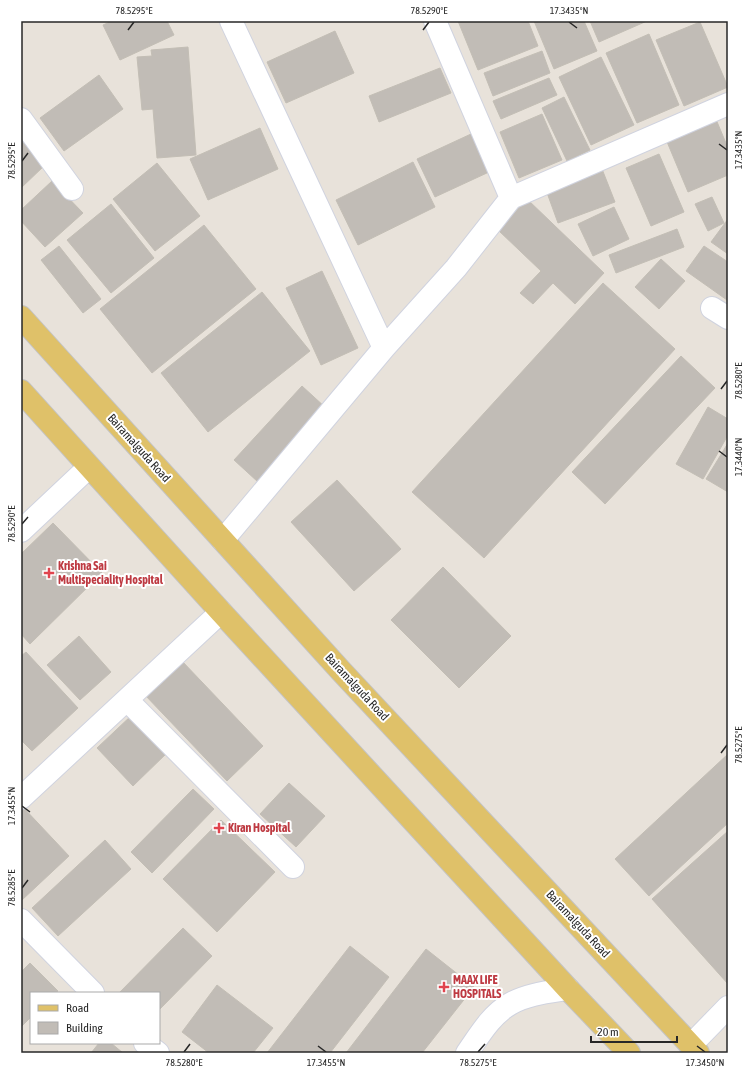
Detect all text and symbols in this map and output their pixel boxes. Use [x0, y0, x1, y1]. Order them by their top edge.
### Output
text: 78.5295°E [116, 5, 153, 16]
text: 78.5290°E [411, 5, 448, 16]
text: 17.3435°N [550, 5, 588, 16]
text: 17.3435°N [733, 131, 744, 169]
text: 78.5295°E [6, 142, 17, 180]
text: 78.5280°E [733, 362, 744, 400]
street label: Bairamalguda Road [105, 411, 173, 485]
text: 17.3440°N [733, 438, 744, 476]
text: 78.5290°E [6, 505, 17, 543]
place label: Krishna Sai Multispeciality Hospital [58, 559, 164, 587]
marker: Krishna Sai Multispeciality Hospital [43, 567, 55, 579]
street label: Bairamalguda Road [322, 650, 392, 724]
text: 78.5275°E [733, 726, 744, 764]
text: 17.3455°N [6, 787, 17, 825]
place label: Kiran Hospital [228, 821, 291, 835]
marker: Kiran Hospital [213, 822, 225, 834]
text: 78.5285°E [6, 869, 17, 907]
street label: Bairamalguda Road [543, 887, 613, 961]
place label: MAAX LIFE HOSPITALS [453, 973, 501, 1001]
marker: MAAX LIFE HOSPITALS [438, 981, 450, 993]
legend [30, 992, 160, 1044]
text: Road [66, 1001, 89, 1015]
scale bar [591, 1018, 677, 1044]
text: Building [66, 1021, 104, 1035]
text: 20 m [597, 1025, 619, 1039]
text: 78.5280°E [166, 1057, 203, 1068]
text: 17.3455°N [307, 1057, 345, 1068]
text: 78.5275°E [460, 1057, 497, 1068]
text: 17.3450°N [686, 1057, 724, 1068]

